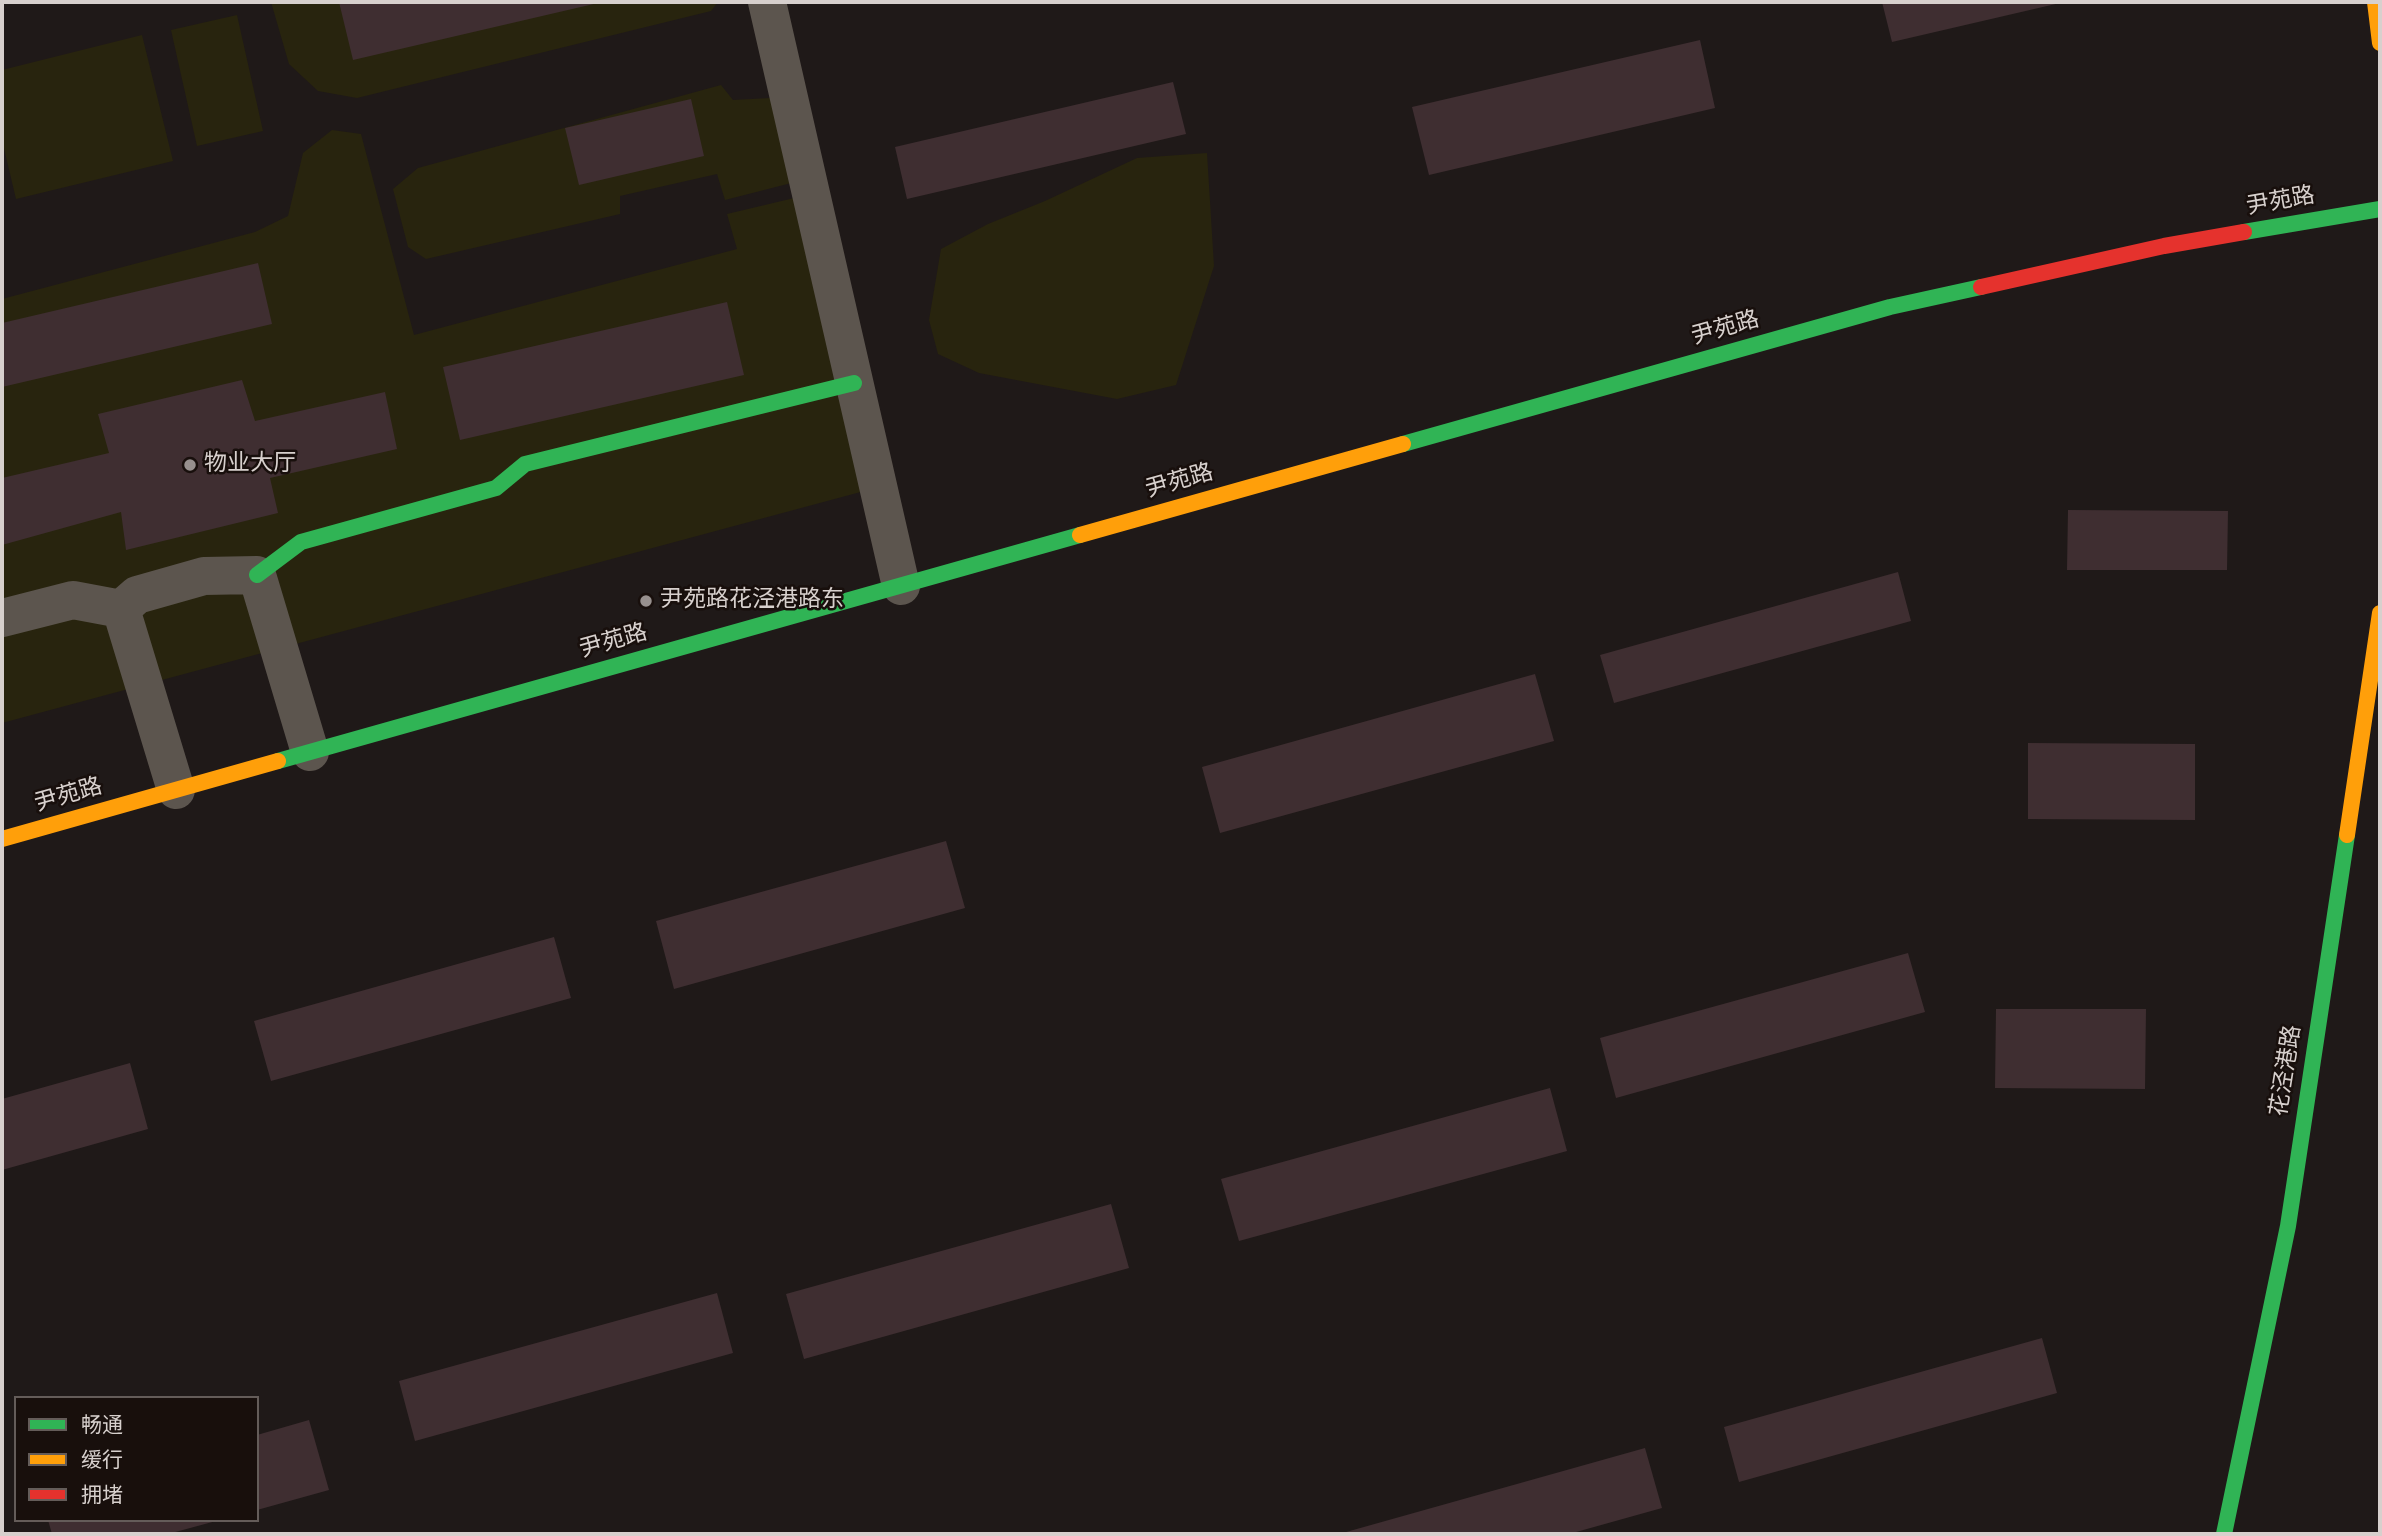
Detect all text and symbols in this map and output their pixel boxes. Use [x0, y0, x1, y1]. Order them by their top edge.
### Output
street label: 尹苑路 [2245, 183, 2317, 223]
street label: 尹苑路 [1689, 307, 1763, 353]
place label: 物业大厅 [204, 451, 296, 479]
marker: 物业大厅 [182, 457, 198, 473]
street label: 尹苑路 [1143, 460, 1217, 506]
place label: 尹苑路花泾港路东 [660, 587, 844, 615]
marker: 尹苑路花泾港路东 [638, 593, 654, 609]
street label: 尹苑路 [577, 620, 651, 666]
street label: 尹苑路 [32, 774, 106, 820]
street label: 花泾港路 [2267, 1023, 2309, 1119]
legend [14, 1396, 259, 1522]
text: 畅通 [81, 1410, 123, 1442]
text: 缓行 [81, 1445, 123, 1477]
text: 拥堵 [81, 1480, 123, 1512]

